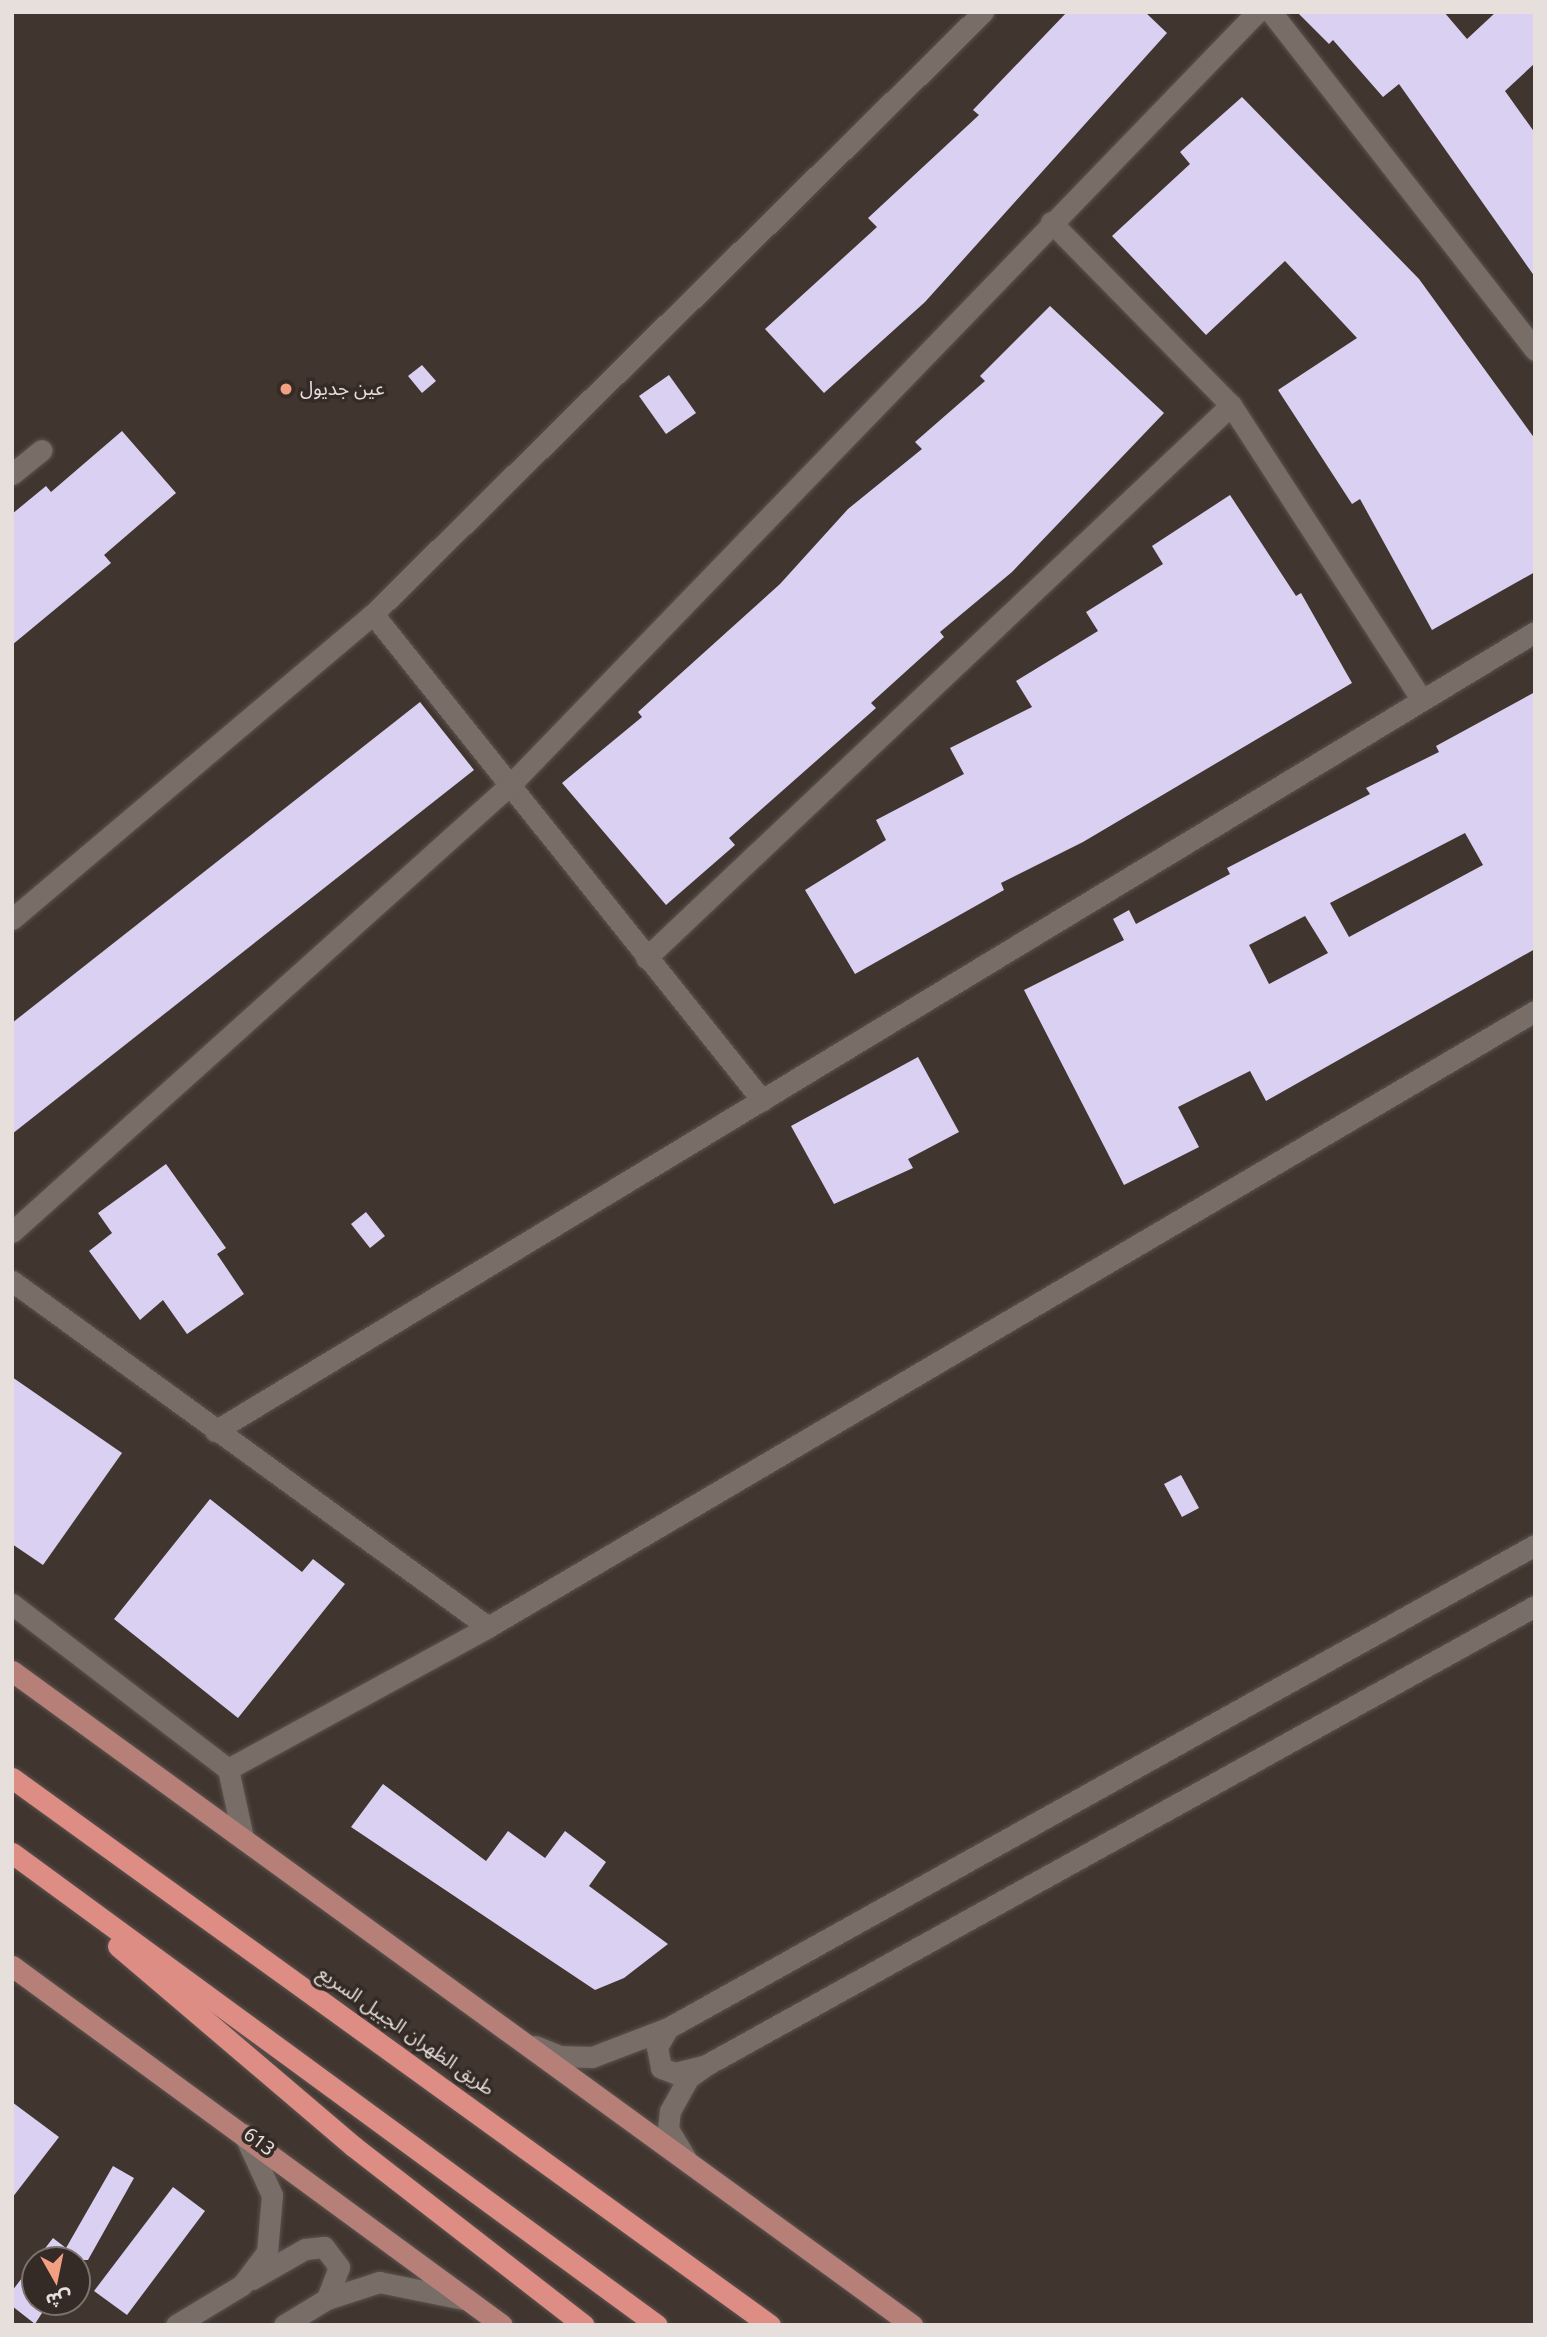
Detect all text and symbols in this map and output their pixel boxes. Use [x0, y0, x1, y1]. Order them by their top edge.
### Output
place label: عين جديول [300, 378, 385, 400]
marker: عين جديول [278, 381, 294, 397]
street label: طريق الظهران الجبيل السريع [313, 1961, 499, 2101]
street label: 613 [239, 2123, 279, 2161]
north arrow [21, 2246, 91, 2316]
text: ش [44, 2285, 74, 2315]

